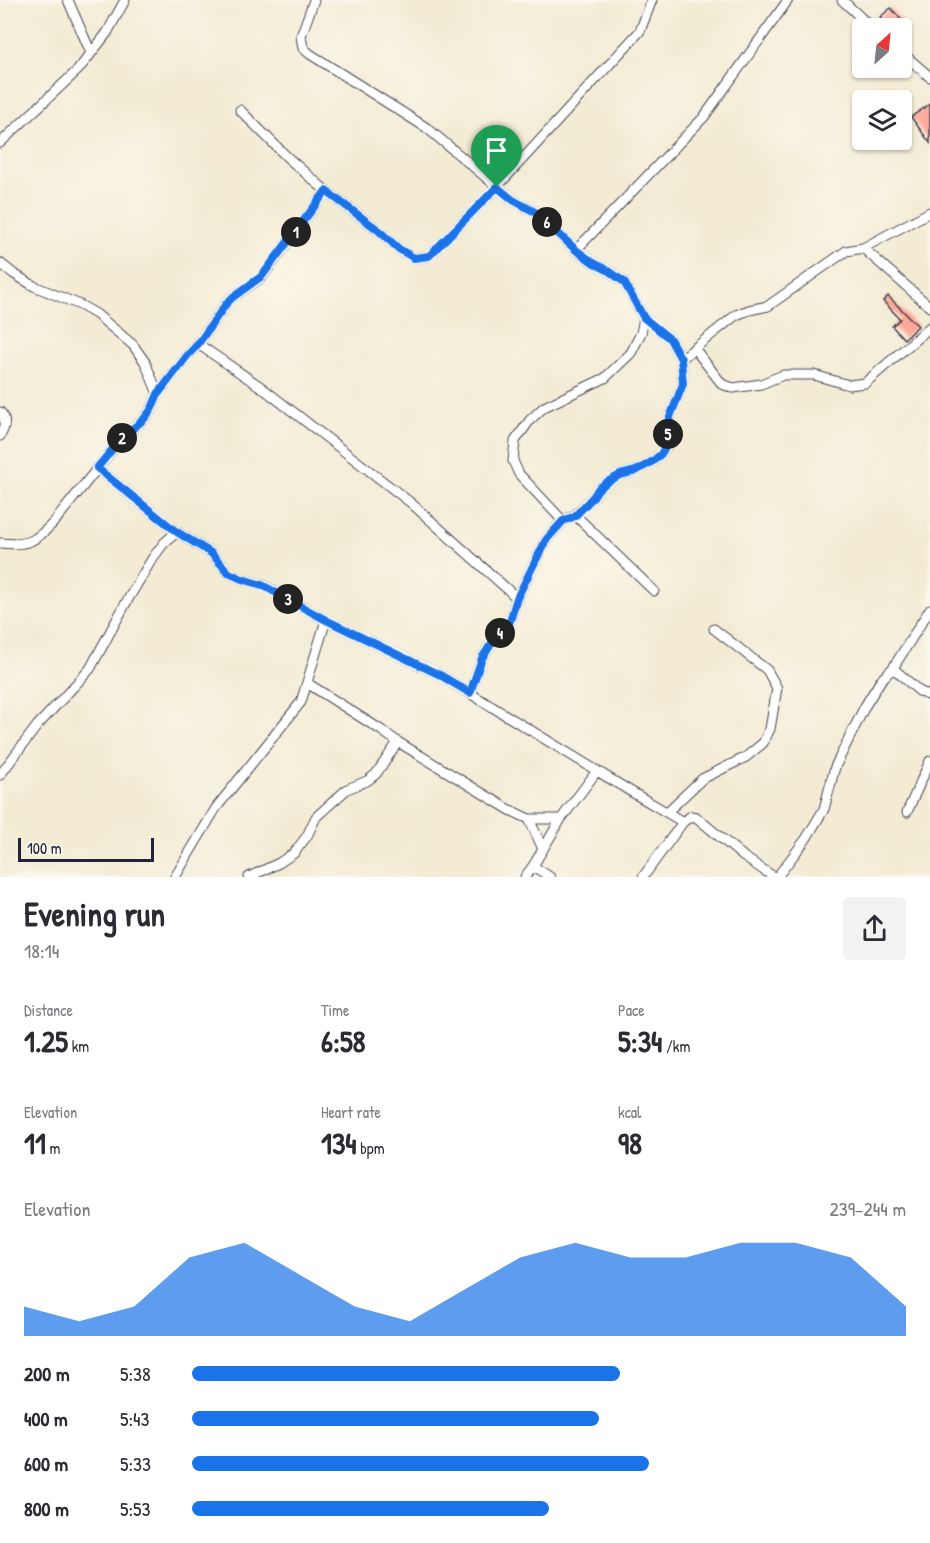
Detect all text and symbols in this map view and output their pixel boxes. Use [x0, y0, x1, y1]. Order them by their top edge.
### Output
north arrow [852, 18, 912, 78]
map controls [852, 18, 912, 150]
button: layers [852, 90, 912, 150]
pin [471, 125, 522, 187]
icon: arrive [480, 134, 513, 167]
pin: 6 [532, 207, 562, 237]
text: 6 [544, 211, 550, 233]
pin: 1 [281, 217, 311, 247]
text: 1 [293, 221, 299, 243]
pin: 5 [653, 419, 683, 449]
pin: 2 [107, 423, 137, 453]
text: 5 [665, 423, 671, 445]
text: 2 [118, 427, 126, 449]
pin: 3 [273, 584, 303, 614]
text: 3 [284, 588, 292, 610]
pin: 4 [485, 618, 515, 648]
text: 4 [497, 622, 503, 644]
scale bar [18, 835, 154, 863]
text: 100 m [27, 837, 62, 859]
text: Evening run [24, 892, 165, 936]
button: share [843, 897, 906, 960]
text: 18:14 [24, 937, 59, 964]
text: Distance [24, 999, 73, 1021]
text: Time [321, 999, 349, 1021]
text: Pace [618, 999, 645, 1021]
text: 1.25 [24, 1021, 68, 1061]
text: 6:58 [321, 1021, 366, 1061]
text: 5:34 [618, 1021, 662, 1061]
text: km [68, 1035, 89, 1057]
text: /km [662, 1035, 690, 1057]
text: Elevation [24, 1101, 77, 1123]
text: Heart rate [321, 1101, 381, 1123]
text: kcal [618, 1101, 641, 1123]
text: 11 [24, 1123, 46, 1163]
text: 134 [321, 1123, 357, 1163]
text: 98 [618, 1123, 642, 1163]
text: m [46, 1137, 60, 1159]
text: bpm [357, 1137, 385, 1159]
text: Elevation [24, 1195, 90, 1222]
text: 239–244 m [829, 1195, 906, 1222]
text: 200 m [24, 1360, 69, 1387]
text: 5:38 [120, 1360, 151, 1387]
text: 400 m [24, 1405, 68, 1432]
text: 5:43 [120, 1405, 150, 1432]
text: 600 m [24, 1450, 68, 1477]
text: 5:33 [120, 1450, 151, 1477]
text: 800 m [24, 1495, 69, 1522]
text: 5:53 [120, 1495, 151, 1522]

